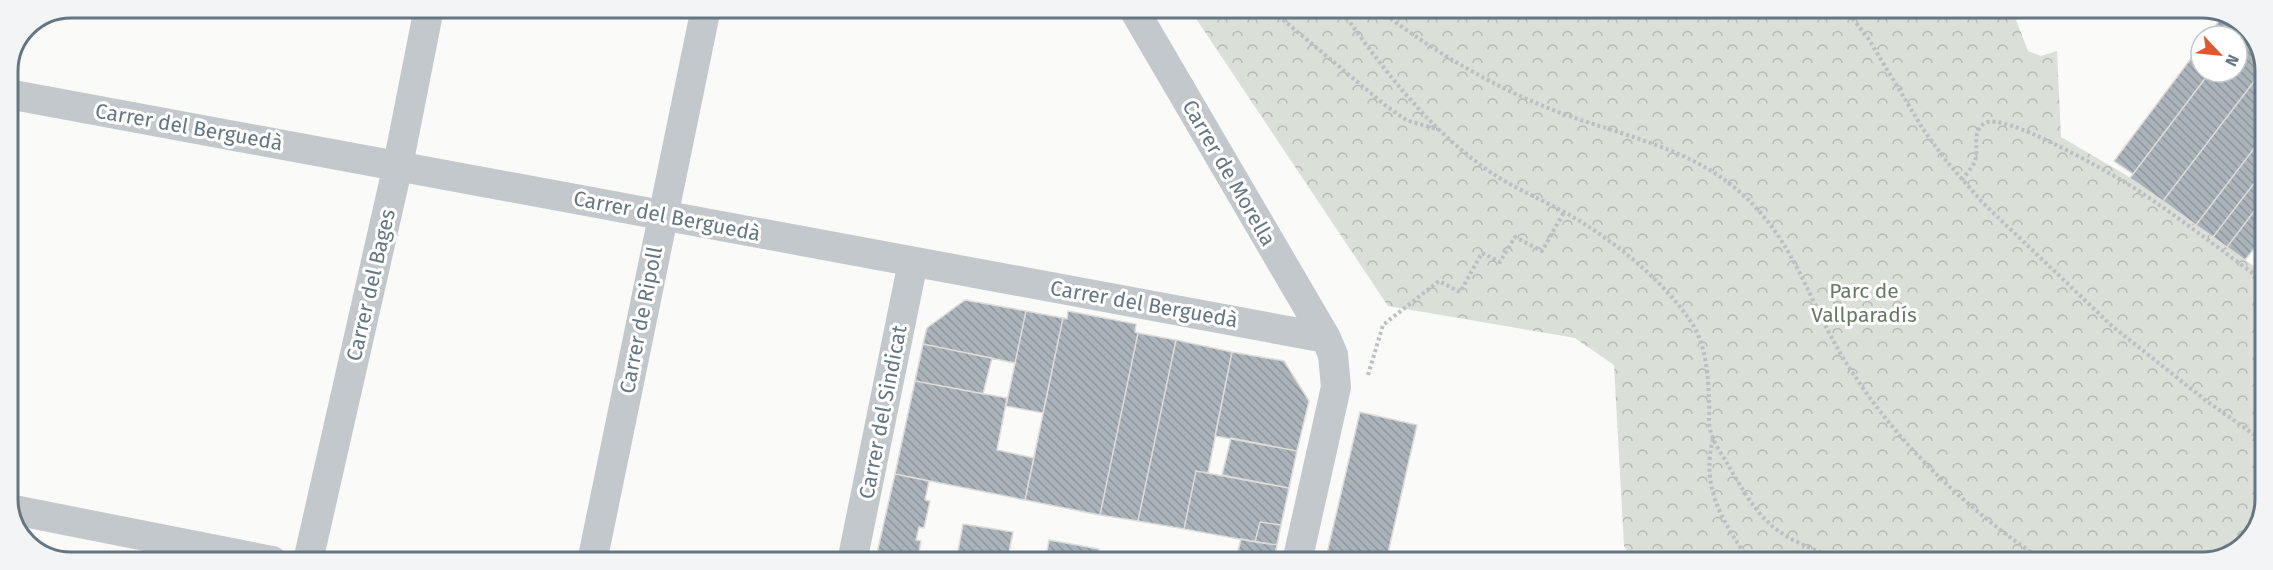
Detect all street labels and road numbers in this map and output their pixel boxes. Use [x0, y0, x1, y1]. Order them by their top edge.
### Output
street label: Carrer de Morella [1177, 95, 1281, 251]
street label: Carrer del Berguedà [93, 98, 285, 156]
street label: Carrer del Berguedà [571, 185, 763, 247]
street label: Carrer del Bages [341, 206, 401, 364]
street label: Carrer de Ripoll [614, 244, 668, 396]
street label: Carrer del Berguedà [1048, 275, 1240, 333]
street label: Carrer del Sindicat [853, 323, 913, 501]

